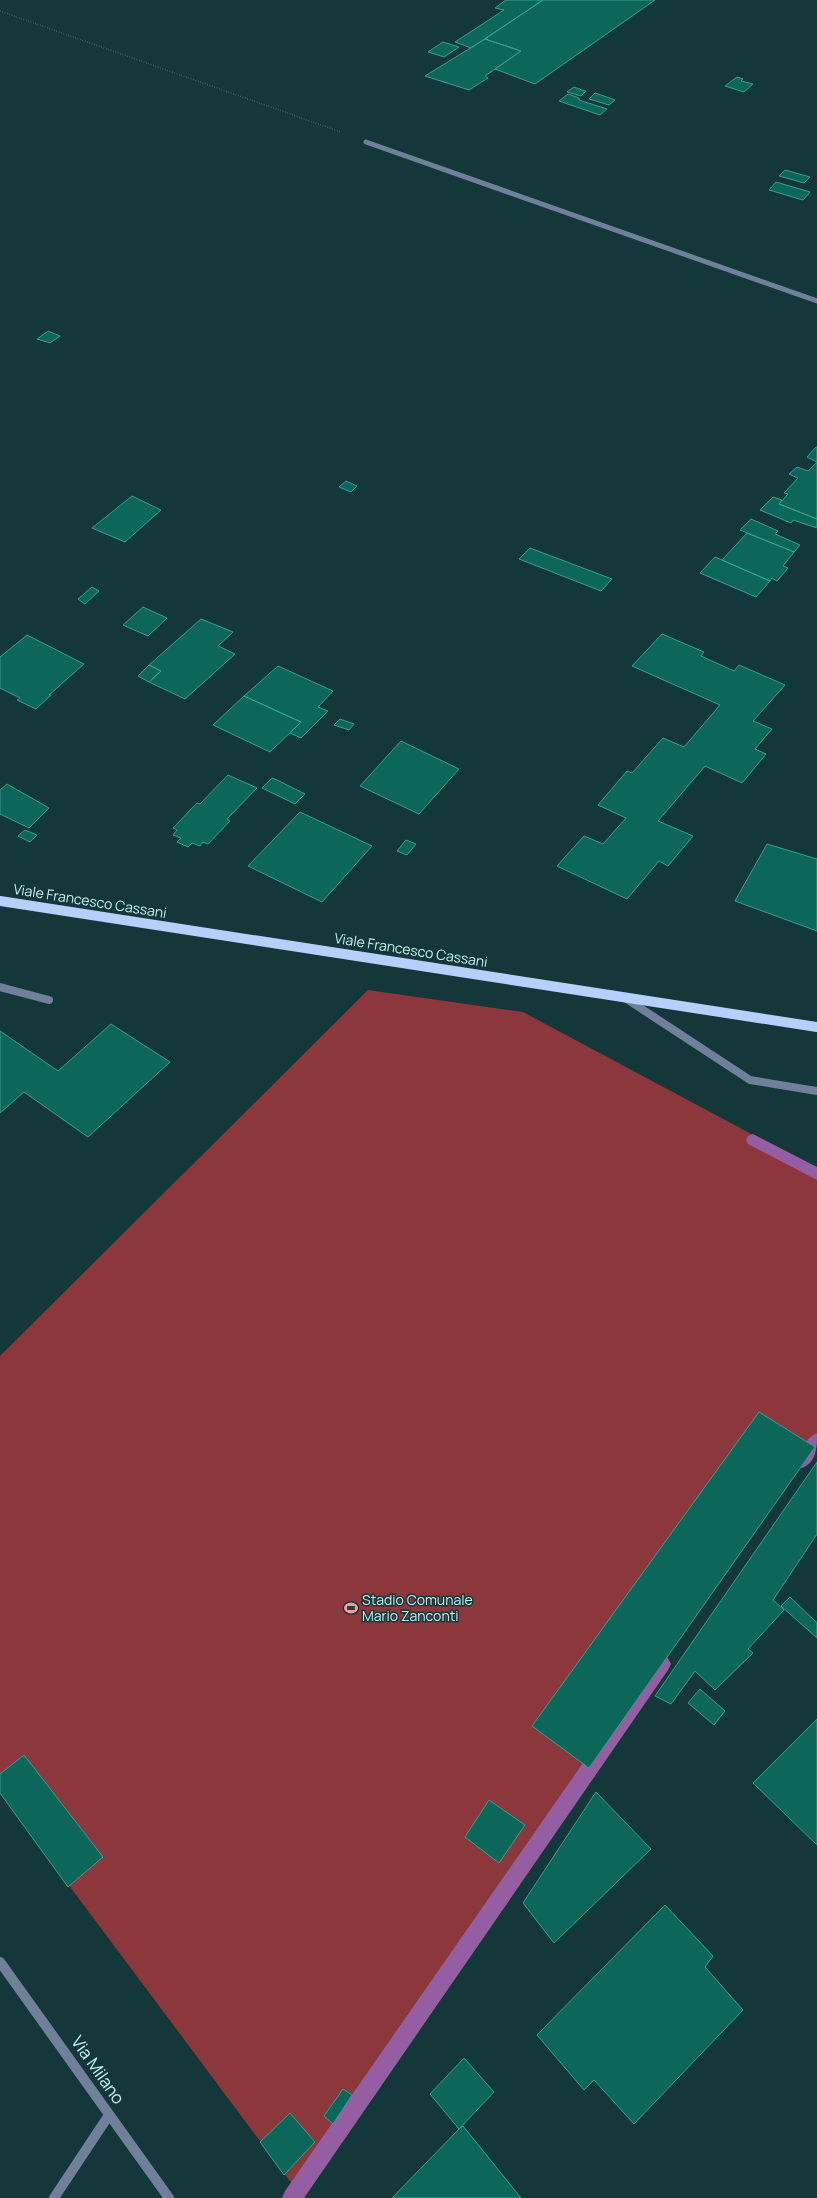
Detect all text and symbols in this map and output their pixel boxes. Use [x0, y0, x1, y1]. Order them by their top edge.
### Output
street label: Viale Francesco Cassani [12, 879, 168, 922]
street label: Viale Francesco Cassani [333, 928, 489, 971]
place label: Stadio Comunale Mario Zanconti [362, 1590, 473, 1625]
sports icon: Stadio Comunale Mario Zanconti [343, 1600, 359, 1616]
street label: Via Milano [66, 2031, 130, 2108]

